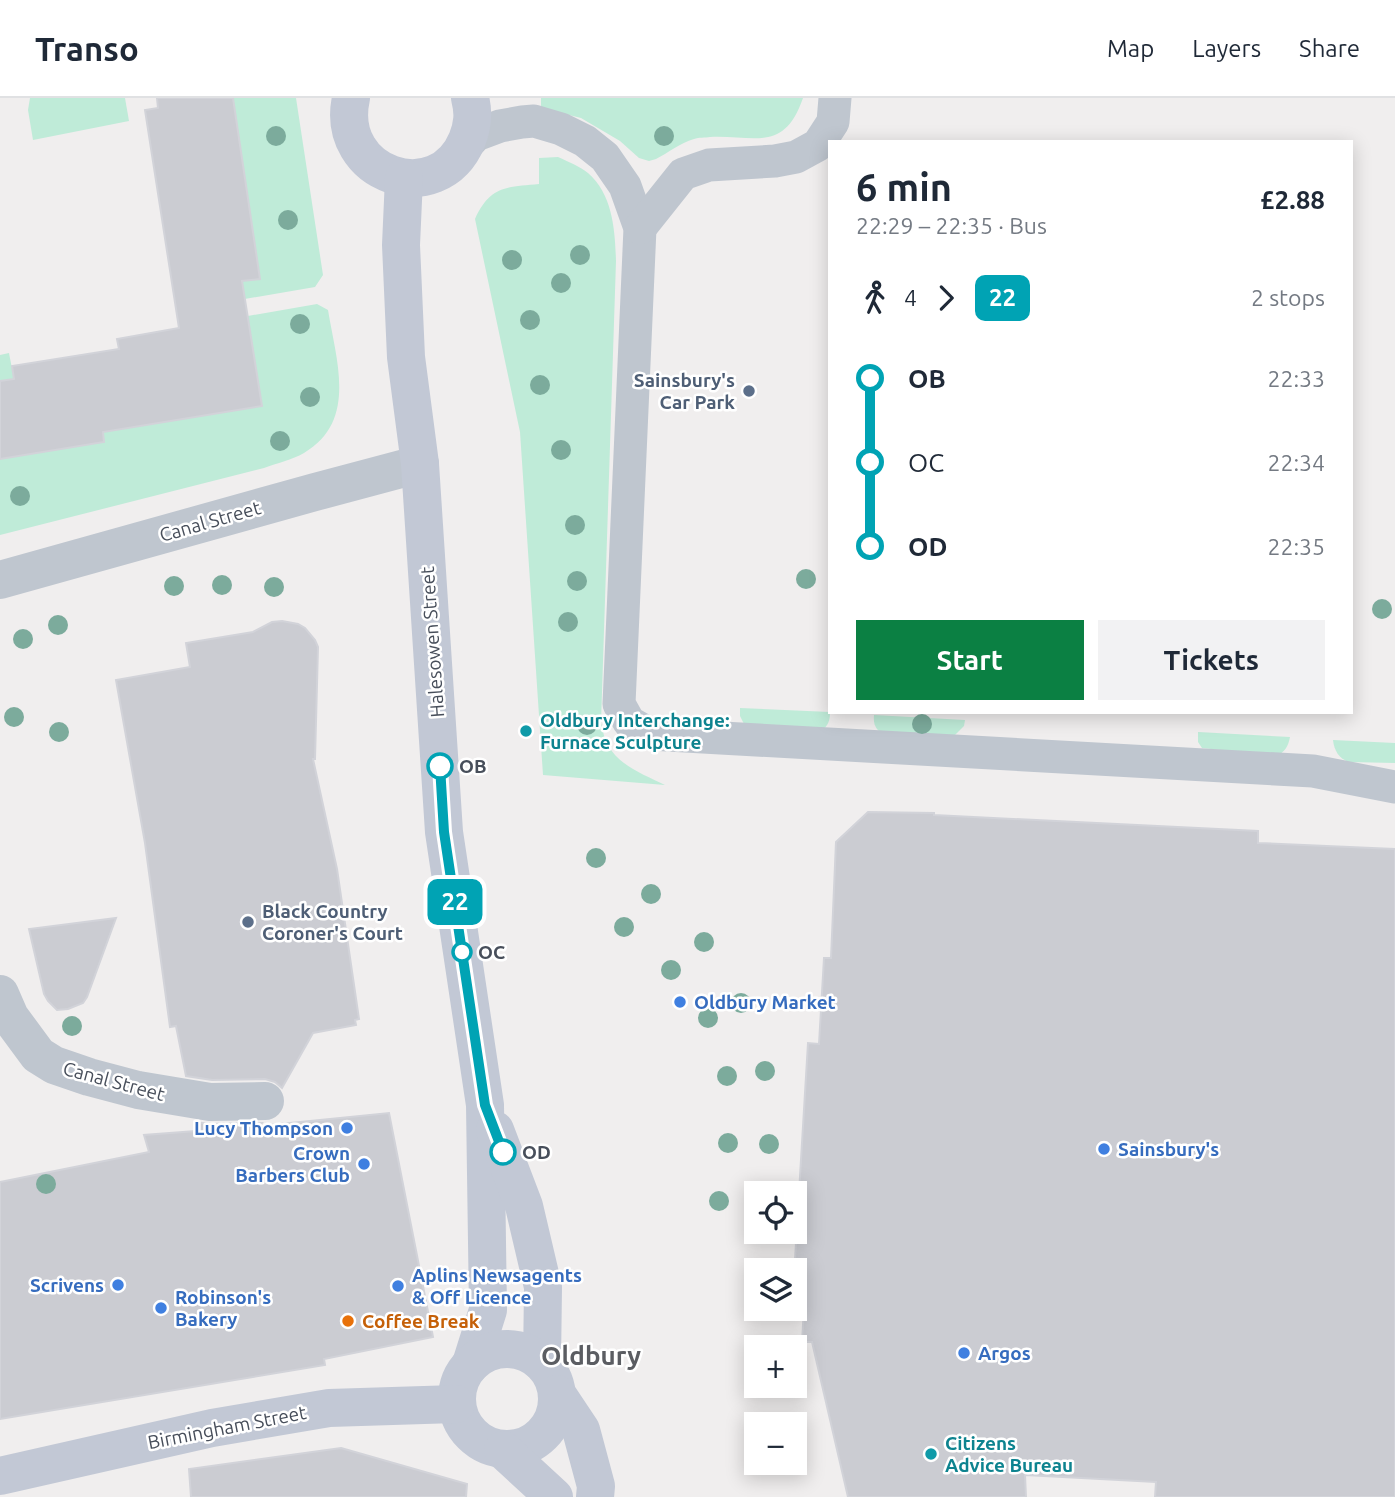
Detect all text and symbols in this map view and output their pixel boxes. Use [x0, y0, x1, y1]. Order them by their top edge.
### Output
text: Transo [35, 30, 139, 67]
text: Map [1107, 35, 1154, 62]
text: Layers [1192, 35, 1261, 62]
text: Share [1299, 35, 1360, 62]
text: 6 min [856, 166, 952, 208]
text: £2.88 [1260, 185, 1325, 214]
text: 22:29 – 22:35 · Bus [856, 213, 1047, 238]
icon: walk [856, 279, 894, 317]
icon: forward [927, 279, 965, 317]
text: 22 [989, 284, 1016, 311]
text: 4 [904, 285, 917, 310]
text: 2 stops [1251, 285, 1325, 310]
text: OB [908, 364, 946, 393]
text: 22:33 [1267, 366, 1325, 391]
place label: Sainsbury's Car Park [634, 369, 735, 413]
marker: Sainsbury's Car Park [741, 383, 757, 399]
text: OC [908, 448, 944, 477]
text: 22:34 [1267, 450, 1325, 475]
street label: Canal Street [157, 496, 264, 546]
text: OD [908, 532, 947, 561]
text: 22:35 [1267, 534, 1325, 559]
street label: Halesowen Street [416, 565, 448, 718]
button: Start [856, 620, 1084, 700]
button: Tickets [1098, 620, 1325, 700]
place label: Oldbury Interchange: Furnace Sculpture [540, 709, 730, 753]
marker: Oldbury Interchange: Furnace Sculpture [518, 723, 534, 739]
marker: OB [427, 753, 453, 779]
place label: OB [459, 755, 487, 777]
line badge: 22 [424, 879, 486, 925]
text: 22 [441, 888, 469, 915]
place label: Black Country Coroner's Court [262, 900, 403, 944]
marker: Black Country Coroner's Court [240, 914, 256, 930]
place label: OC [478, 941, 505, 963]
marker: OC [452, 942, 472, 962]
place label: Oldbury Market [694, 991, 836, 1013]
marker: Oldbury Market [672, 994, 688, 1010]
street label: Canal Street [61, 1057, 168, 1105]
place label: Lucy Thompson [194, 1117, 333, 1139]
marker: Lucy Thompson [339, 1120, 355, 1136]
place label: Sainsbury's [1118, 1138, 1219, 1160]
marker: OD [490, 1139, 516, 1165]
place label: OD [522, 1141, 551, 1163]
marker: Sainsbury's [1096, 1141, 1112, 1157]
place label: Crown Barbers Club [235, 1142, 350, 1186]
marker: Crown Barbers Club [356, 1156, 372, 1172]
map controls [744, 1181, 807, 1475]
button: locate [744, 1181, 807, 1244]
button: layers [744, 1258, 807, 1321]
place label: Aplins Newsagents & Off Licence [412, 1264, 582, 1308]
place label: Scrivens [30, 1274, 104, 1296]
marker: Scrivens [110, 1277, 126, 1293]
marker: Aplins Newsagents & Off Licence [390, 1278, 406, 1294]
place label: Robinson's Bakery [175, 1286, 271, 1330]
marker: Robinson's Bakery [153, 1300, 169, 1316]
place label: Coffee Break [362, 1310, 480, 1332]
marker: Coffee Break [340, 1313, 356, 1329]
button: + [744, 1335, 807, 1398]
district label: Oldbury [541, 1341, 641, 1370]
place label: Argos [978, 1342, 1031, 1364]
marker: Argos [956, 1345, 972, 1361]
street label: Birmingham Street [146, 1401, 309, 1453]
button: − [744, 1412, 807, 1475]
place label: Citizens Advice Bureau [945, 1432, 1073, 1476]
marker: Citizens Advice Bureau [923, 1446, 939, 1462]

